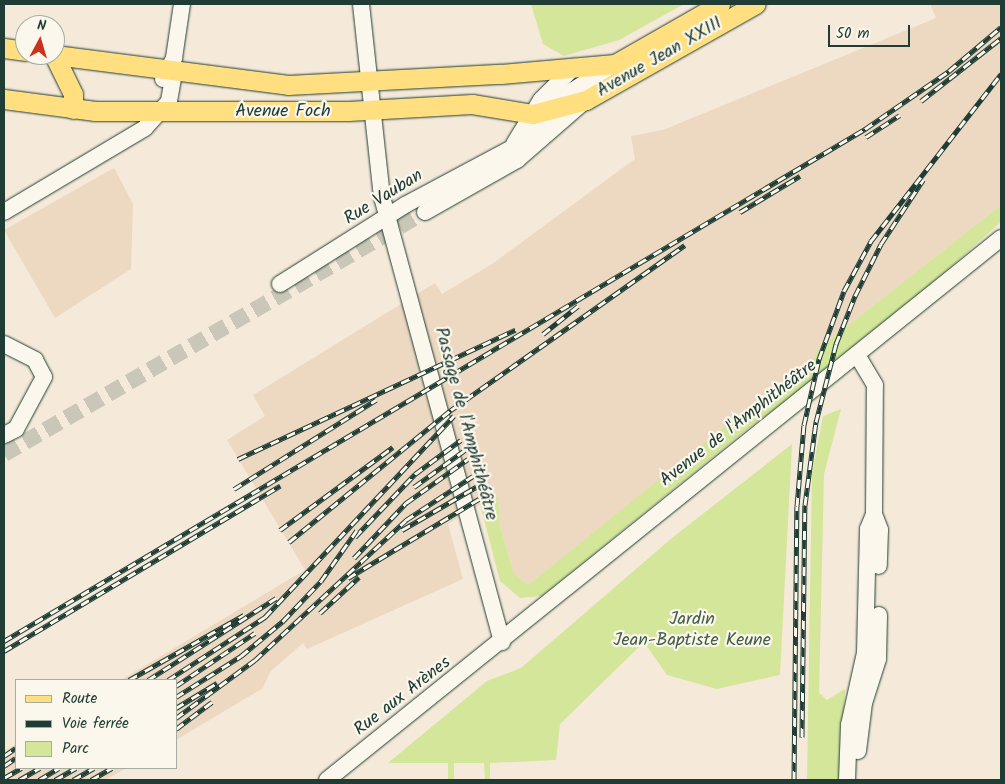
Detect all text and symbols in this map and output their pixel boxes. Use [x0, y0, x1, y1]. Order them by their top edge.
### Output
street label: Avenue Jean XXIII [593, 13, 727, 103]
north arrow [15, 15, 65, 65]
text: N [36, 15, 47, 37]
scale bar [830, 15, 912, 47]
text: 50 m [836, 22, 870, 46]
street label: Avenue Foch [235, 101, 331, 123]
street label: Rue Vauban [341, 165, 427, 231]
street label: Passage de l'Amphithéâtre [429, 325, 501, 523]
street label: Avenue de l'Amphithéâtre [656, 356, 822, 492]
park label: Jardin Jean-Baptiste Keune [613, 610, 771, 652]
street label: Rue aux Arènes [350, 653, 456, 741]
legend [15, 679, 178, 769]
text: Route [62, 687, 97, 711]
text: Voie ferrée [62, 712, 129, 736]
text: Parc [62, 737, 89, 761]

